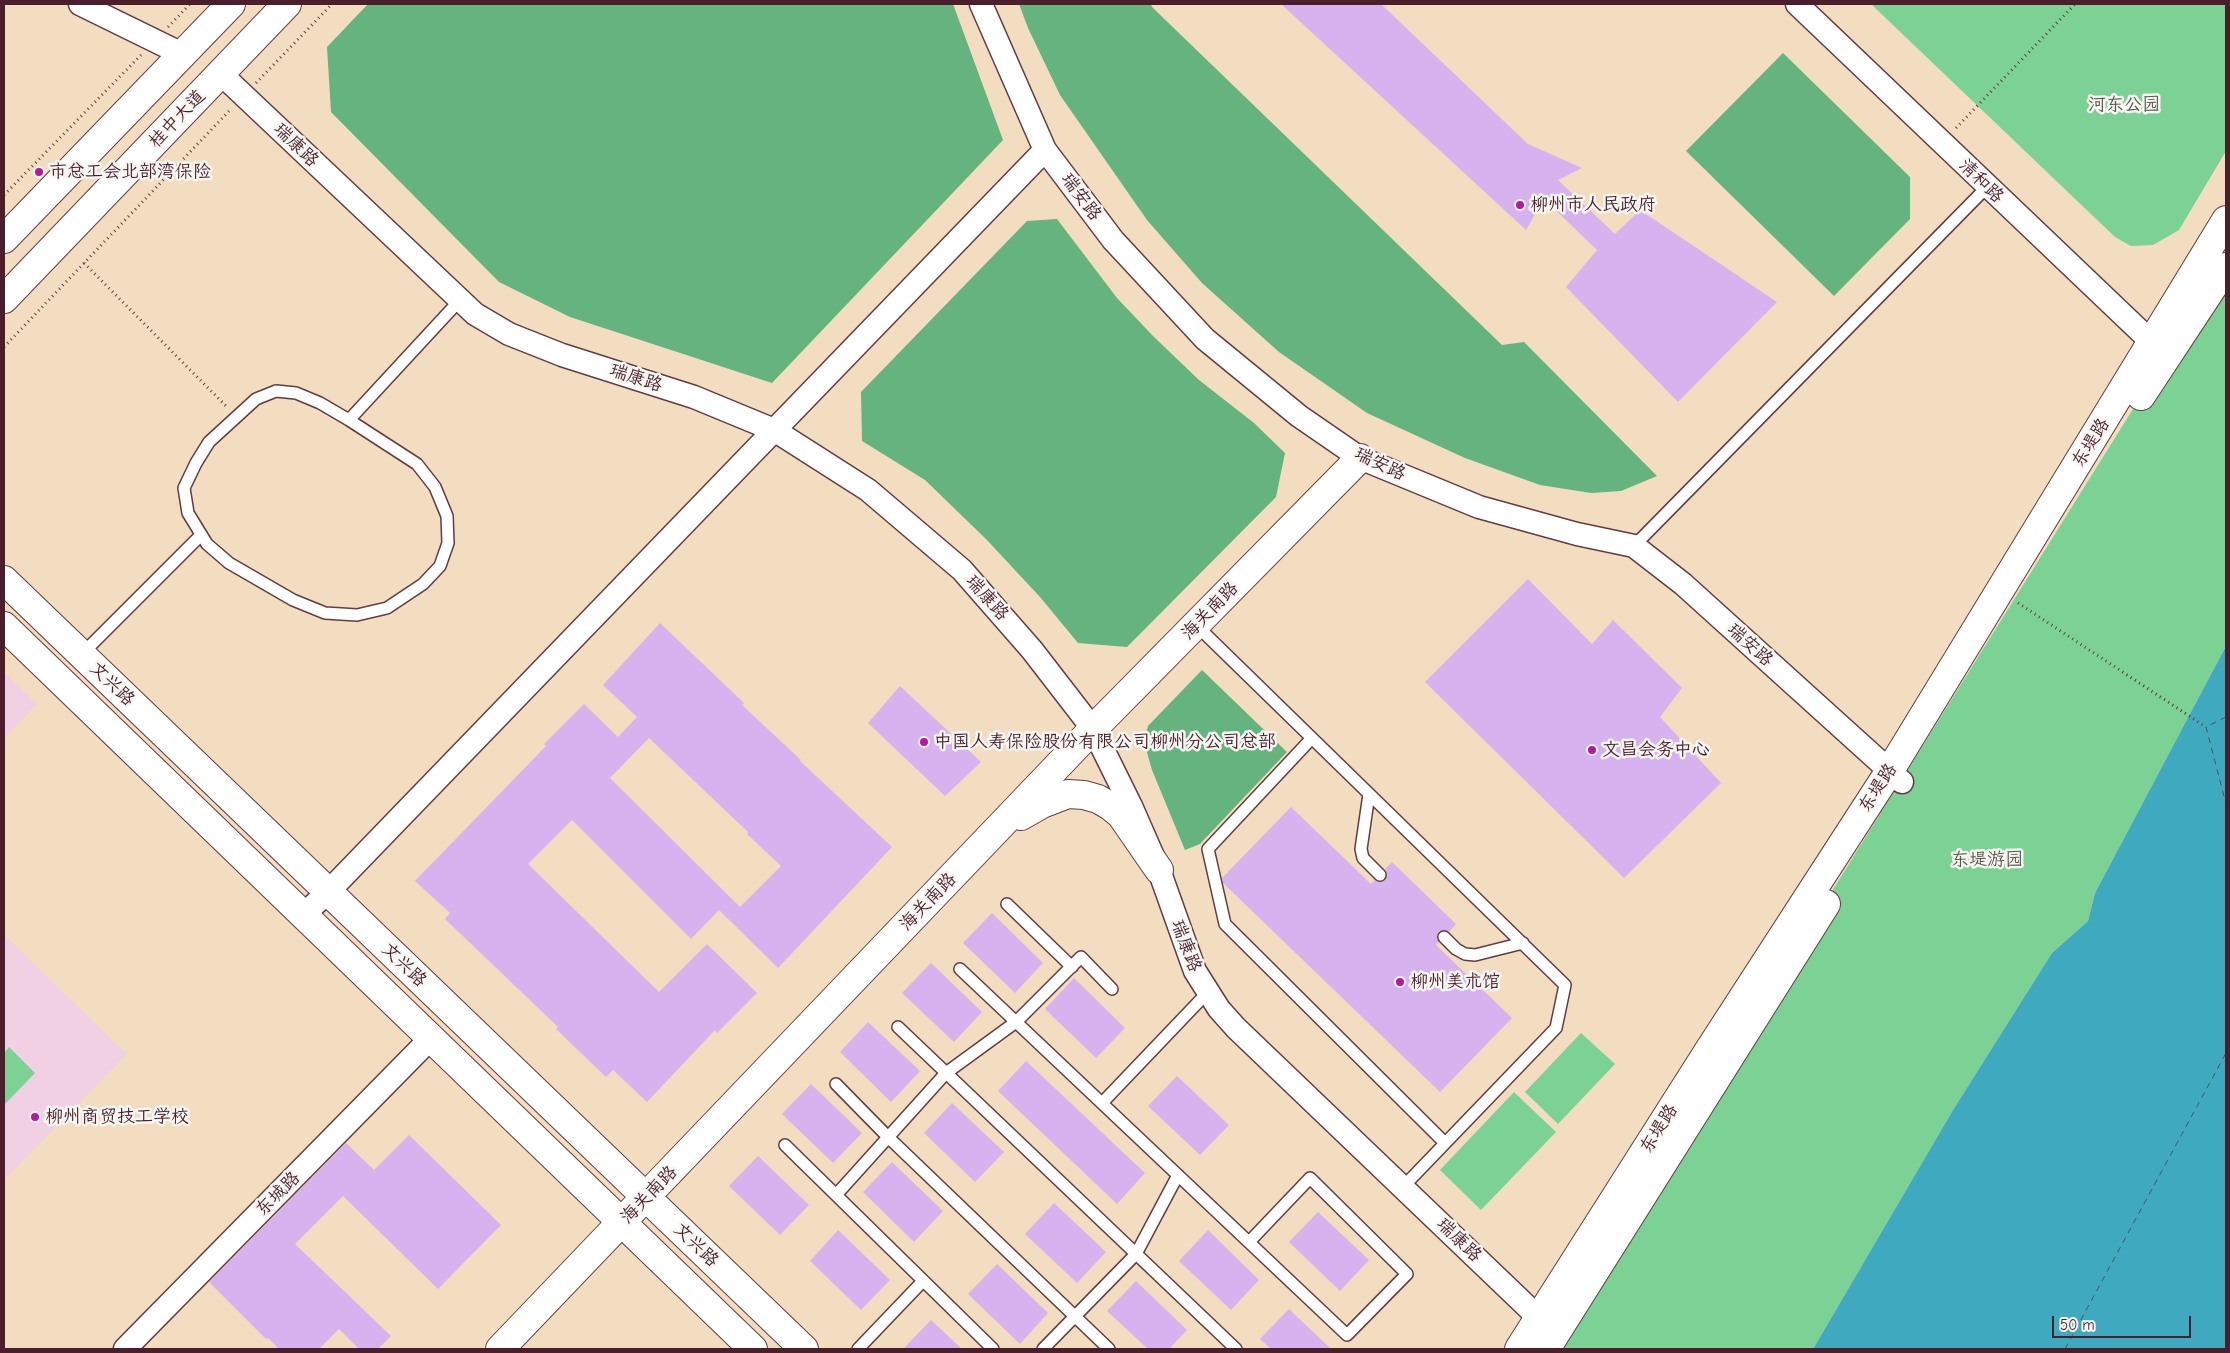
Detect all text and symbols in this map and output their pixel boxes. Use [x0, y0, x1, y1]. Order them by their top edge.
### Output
street label: 桂中大道 [144, 86, 210, 152]
park label: 河东公园 [2088, 94, 2160, 116]
street label: 瑞康路 [269, 118, 323, 172]
street label: 清和路 [1954, 154, 2008, 208]
place label: 市总工会北部湾保险 [49, 161, 211, 183]
marker: 市总工会北部湾保险 [33, 166, 45, 178]
street label: 瑞安路 [1056, 169, 1106, 225]
place label: 柳州市人民政府 [1530, 194, 1656, 216]
marker: 柳州市人民政府 [1514, 199, 1526, 211]
street label: 瑞康路 [607, 359, 665, 397]
street label: 东堤路 [2068, 414, 2114, 472]
street label: 瑞安路 [1351, 443, 1409, 485]
street label: 瑞康路 [961, 571, 1013, 625]
street label: 海关南路 [1177, 578, 1243, 644]
street label: 瑞安路 [1723, 619, 1777, 671]
street label: 文兴路 [85, 657, 139, 711]
place label: 中国人寿保险股份有限公司柳州分公司总部 [934, 731, 1276, 753]
marker: 中国人寿保险股份有限公司柳州分公司总部 [918, 736, 930, 748]
place label: 文昌会务中心 [1602, 739, 1710, 761]
marker: 文昌会务中心 [1586, 744, 1598, 756]
street label: 东堤路 [1854, 759, 1902, 817]
park label: 东堤游园 [1951, 849, 2023, 871]
street label: 海关南路 [895, 869, 961, 935]
street label: 瑞康路 [1166, 917, 1206, 975]
street label: 文兴路 [377, 938, 431, 992]
place label: 柳州美术馆 [1410, 971, 1500, 993]
marker: 柳州美术馆 [1394, 976, 1406, 988]
street label: 东堤路 [1636, 1100, 1682, 1158]
place label: 柳州商贸技工学校 [45, 1106, 189, 1128]
marker: 柳州商贸技工学校 [29, 1111, 41, 1123]
street label: 海关南路 [616, 1162, 682, 1228]
street label: 东城路 [251, 1167, 305, 1221]
street label: 瑞康路 [1432, 1213, 1486, 1267]
street label: 文兴路 [669, 1218, 723, 1272]
scale bar [2055, 1306, 2194, 1338]
text: 50 m [2060, 1316, 2095, 1334]

